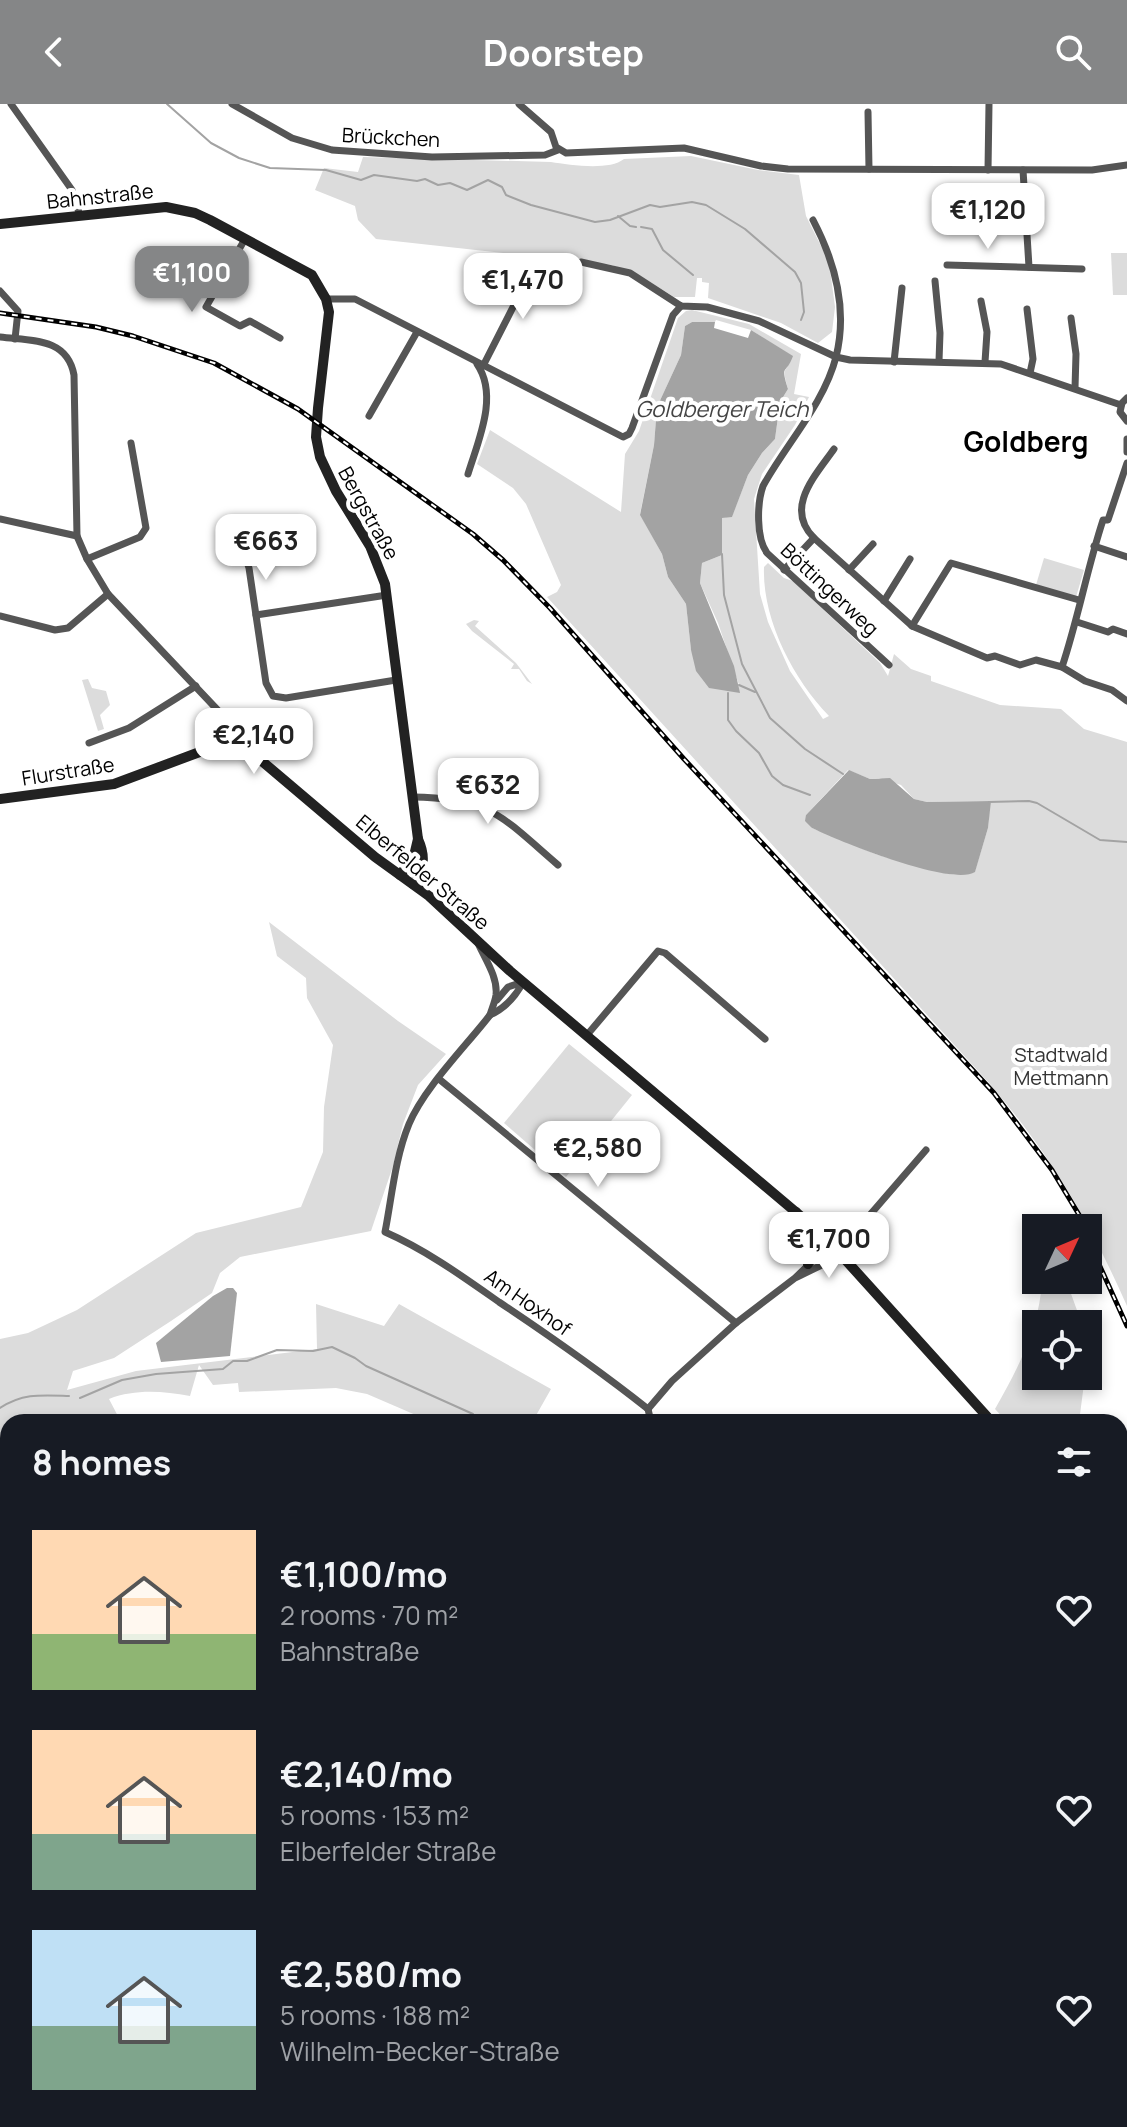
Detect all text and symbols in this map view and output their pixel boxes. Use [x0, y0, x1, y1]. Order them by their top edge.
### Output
text: Doorstep [483, 28, 644, 77]
icon: back [32, 30, 76, 74]
icon: search [1051, 30, 1095, 74]
street label: Brückchen [341, 121, 441, 153]
street label: Bahnstraße [45, 177, 155, 215]
pin: €1,120 [923, 183, 1053, 251]
text: €1,120 [950, 191, 1026, 227]
pin: €1,100 [127, 246, 257, 314]
pin: €1,470 [458, 253, 588, 321]
text: €1,100 [153, 254, 231, 290]
text: €1,470 [482, 261, 564, 297]
water label: Goldberger Teich [636, 394, 809, 424]
district label: Goldberg [964, 422, 1088, 460]
street label: Bergstraße [332, 462, 406, 564]
pin: €663 [219, 514, 313, 582]
text: €663 [233, 522, 299, 558]
street label: Böttingerweg [775, 537, 885, 641]
pin: €2,140 [189, 708, 319, 776]
text: €2,140 [213, 716, 295, 752]
street label: Flurstraße [20, 750, 116, 792]
pin: €632 [441, 758, 535, 826]
text: €632 [456, 766, 520, 802]
street label: Elberfelder Straße [351, 808, 495, 936]
park label: Stadtwald Mettmann [1013, 1041, 1109, 1091]
pin: €2,580 [533, 1121, 663, 1189]
text: €2,580 [553, 1129, 643, 1165]
pin: €1,700 [764, 1212, 894, 1280]
north arrow [1022, 1214, 1102, 1294]
map controls [1022, 1214, 1102, 1390]
text: €1,700 [787, 1220, 871, 1256]
street label: Am Hoxhof [479, 1262, 577, 1342]
button: locate [1022, 1310, 1102, 1390]
text: 8 homes [32, 1439, 171, 1485]
icon: filters [1052, 1440, 1096, 1484]
text: €1,100/mo [280, 1551, 448, 1597]
icon: home [96, 1562, 192, 1658]
icon: heart [1052, 1588, 1096, 1632]
text: 2 rooms · 70 m² [280, 1597, 458, 1633]
text: Bahnstraße [280, 1633, 419, 1669]
text: €2,140/mo [280, 1751, 453, 1797]
icon: home [96, 1762, 192, 1858]
icon: heart [1052, 1788, 1096, 1832]
text: 5 rooms · 153 m² [280, 1797, 469, 1833]
text: Elberfelder Straße [280, 1833, 497, 1869]
text: €2,580/mo [280, 1951, 462, 1997]
icon: home [96, 1962, 192, 2058]
icon: heart [1052, 1988, 1096, 2032]
text: 5 rooms · 188 m² [280, 1997, 470, 2033]
text: Wilhelm-Becker-Straße [280, 2033, 560, 2069]

